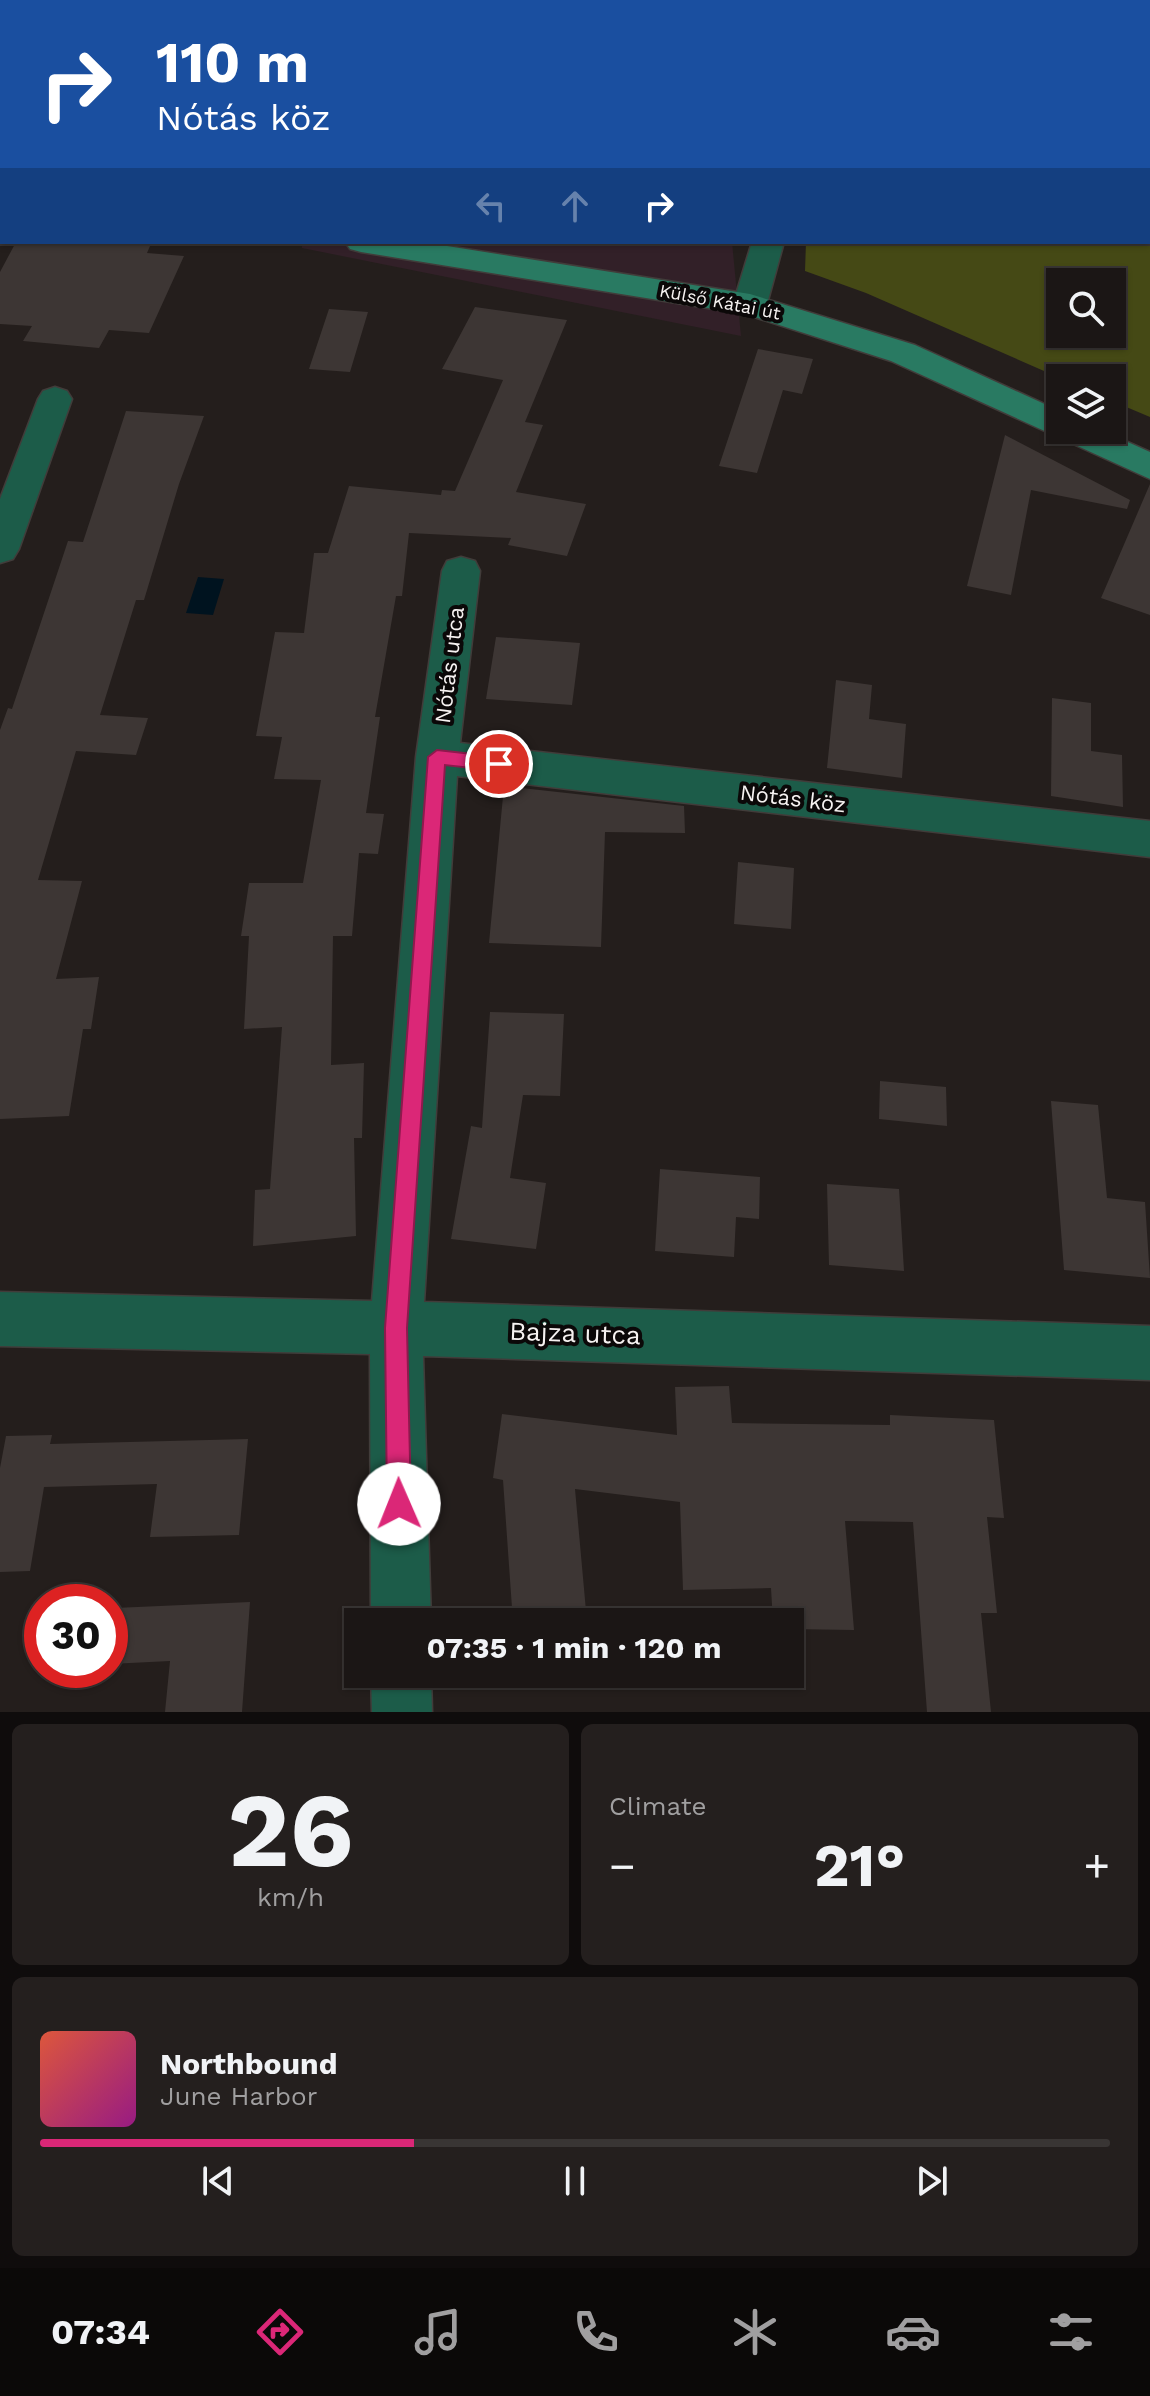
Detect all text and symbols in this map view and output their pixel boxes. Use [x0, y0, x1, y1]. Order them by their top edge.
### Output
text: 110 m [156, 30, 309, 96]
icon: right [24, 32, 128, 136]
text: Nótás köz [156, 97, 330, 139]
icon: left [469, 184, 513, 228]
icon: ahead [553, 184, 597, 228]
icon: right [637, 184, 681, 228]
map controls [1046, 268, 1126, 444]
button: search [1046, 268, 1126, 348]
street label: Külső Kátai út [658, 279, 783, 324]
button: layers [1046, 364, 1126, 444]
street label: Nótás utca [430, 605, 469, 725]
pin [465, 730, 533, 798]
icon: arrive [477, 742, 521, 786]
street label: Nótás köz [739, 780, 847, 817]
street label: Bajza utca [509, 1316, 642, 1350]
position arrow [357, 1462, 441, 1546]
speed limit sign: 30 [24, 1584, 128, 1688]
text: 07:35 · 1 min · 120 m [427, 1630, 721, 1665]
text: 26 [227, 1769, 354, 1891]
text: Climate [609, 1791, 707, 1821]
text: 21° [814, 1830, 905, 1901]
text: − [609, 1840, 636, 1892]
text: + [1083, 1840, 1110, 1892]
text: km/h [257, 1882, 324, 1912]
text: Northbound [160, 2046, 337, 2081]
text: June Harbor [160, 2081, 317, 2111]
icon: previous [196, 2159, 240, 2203]
icon: pause [553, 2159, 597, 2203]
icon: next [910, 2159, 954, 2203]
icon: directions [252, 2304, 308, 2360]
icon: music [410, 2304, 466, 2360]
icon: phone [568, 2304, 624, 2360]
icon: climate [727, 2304, 783, 2360]
icon: car [885, 2304, 941, 2360]
icon: filters [1043, 2304, 1099, 2360]
text: 07:34 [51, 2311, 150, 2353]

